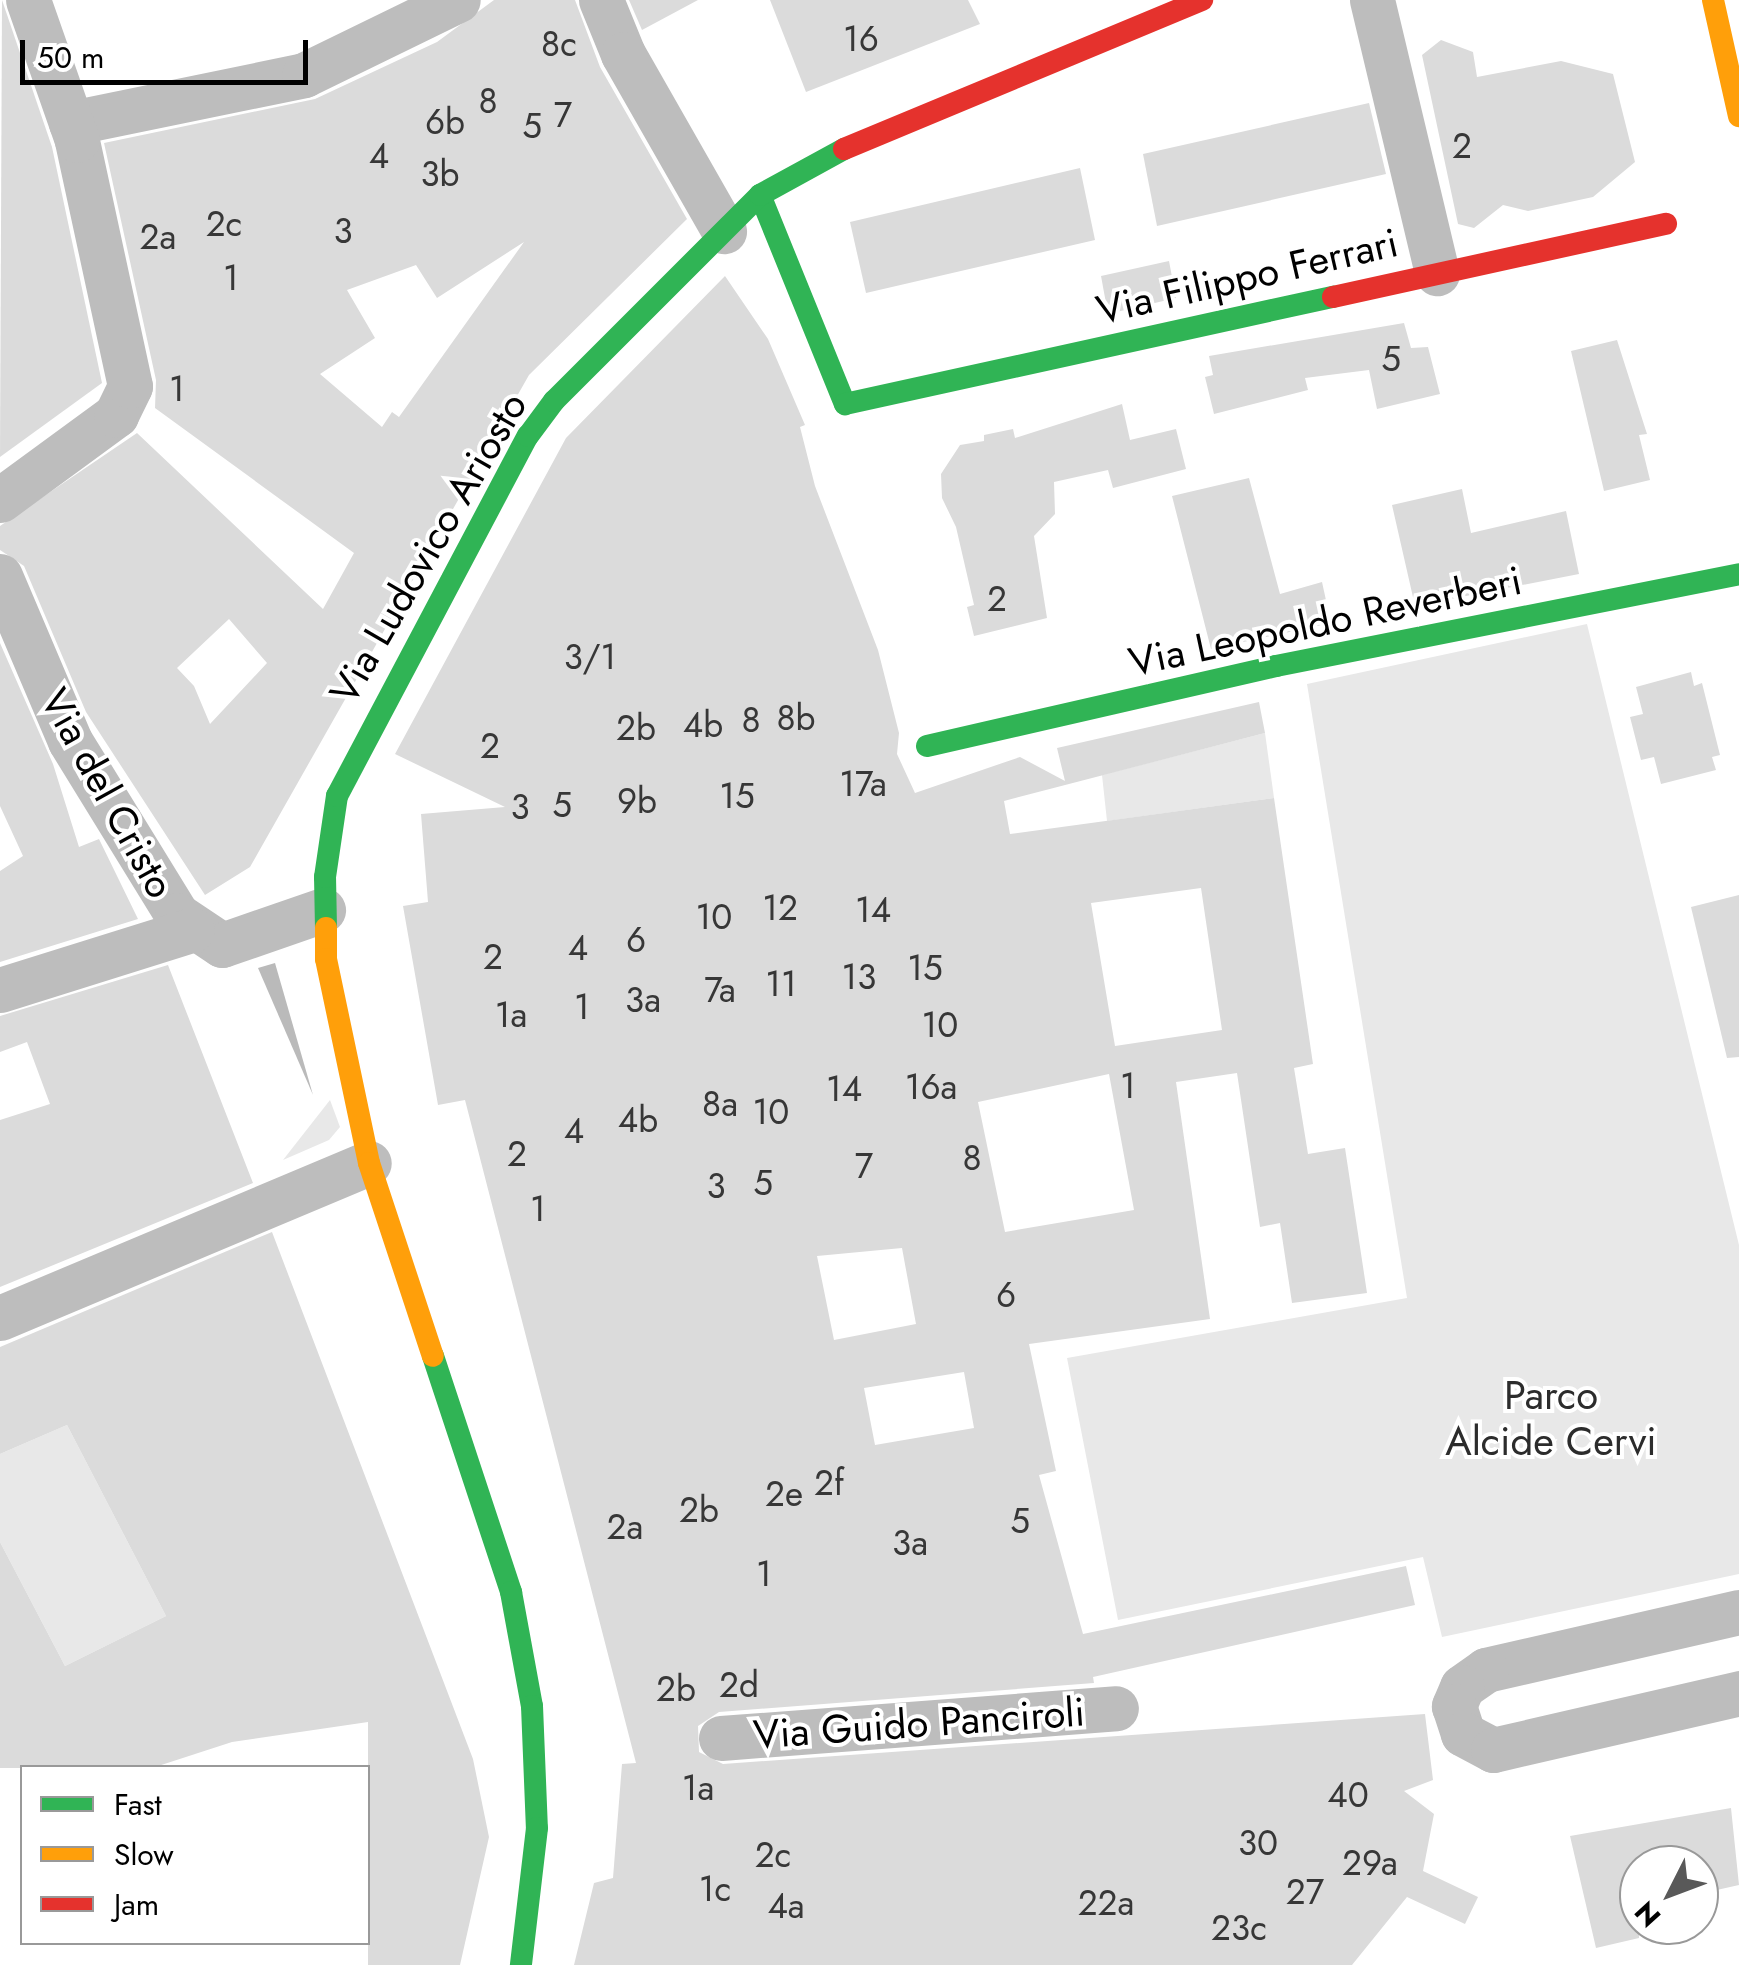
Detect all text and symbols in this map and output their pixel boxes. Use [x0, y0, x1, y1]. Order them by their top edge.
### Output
house number: 16 [843, 18, 879, 60]
scale bar [25, 20, 312, 82]
house number: 8c [541, 23, 577, 65]
text: 50 m [37, 36, 104, 79]
house number: 8 [478, 80, 498, 122]
house number: 7 [554, 94, 572, 136]
house number: 6b [425, 101, 465, 143]
house number: 5 [522, 105, 542, 147]
house number: 2 [1452, 125, 1472, 167]
house number: 4 [369, 135, 389, 177]
house number: 3b [420, 153, 460, 195]
house number: 2c [206, 203, 242, 245]
house number: 3 [333, 210, 353, 252]
house number: 2a [140, 216, 176, 258]
street label: Via Filippo Ferrari [1092, 218, 1402, 334]
house number: 1 [223, 257, 239, 299]
house number: 5 [1381, 338, 1401, 380]
house number: 1 [169, 368, 185, 410]
street label: Via Ludovico Ariosto [319, 384, 537, 712]
street label: Via Leopoldo Reverberi [1124, 556, 1526, 686]
house number: 2 [987, 578, 1007, 620]
house number: 3/1 [564, 636, 616, 678]
street label: Via del Cristo [31, 680, 185, 906]
house number: 8b [776, 697, 816, 739]
house number: 8 [741, 699, 761, 741]
house number: 4b [683, 704, 723, 746]
house number: 2b [616, 707, 656, 749]
house number: 2 [480, 725, 500, 767]
house number: 17a [839, 763, 887, 805]
house number: 15 [719, 775, 755, 817]
house number: 9b [617, 780, 657, 822]
house number: 5 [552, 784, 572, 826]
house number: 3 [510, 786, 530, 828]
house number: 12 [762, 887, 798, 929]
house number: 14 [855, 889, 891, 931]
house number: 10 [696, 896, 732, 938]
house number: 6 [626, 919, 646, 961]
house number: 4 [568, 927, 588, 969]
house number: 2 [483, 936, 503, 978]
house number: 15 [907, 947, 943, 989]
house number: 13 [842, 956, 876, 998]
house number: 11 [765, 963, 797, 1005]
house number: 7a [704, 969, 736, 1011]
house number: 3a [625, 979, 661, 1021]
house number: 1 [574, 986, 590, 1028]
house number: 1a [495, 994, 527, 1036]
house number: 10 [922, 1004, 958, 1046]
house number: 1 [1120, 1065, 1136, 1107]
house number: 16a [905, 1066, 957, 1108]
house number: 14 [826, 1068, 862, 1110]
house number: 8a [702, 1083, 738, 1125]
house number: 10 [753, 1091, 789, 1133]
house number: 4b [618, 1099, 658, 1141]
house number: 4 [564, 1110, 584, 1152]
house number: 2 [507, 1133, 527, 1175]
house number: 8 [962, 1137, 982, 1179]
house number: 7 [855, 1145, 873, 1187]
house number: 5 [753, 1162, 773, 1204]
house number: 3 [706, 1165, 726, 1207]
house number: 1 [530, 1188, 546, 1230]
house number: 6 [996, 1274, 1016, 1316]
park label: Parco Alcide Cervi [1445, 1371, 1657, 1465]
house number: 2f [814, 1462, 844, 1504]
house number: 2e [765, 1473, 803, 1515]
house number: 2b [679, 1489, 719, 1531]
house number: 5 [1010, 1500, 1030, 1542]
house number: 2a [607, 1506, 643, 1548]
house number: 3a [892, 1522, 928, 1564]
house number: 1 [756, 1553, 772, 1595]
house number: 2d [719, 1664, 759, 1706]
house number: 2b [656, 1668, 696, 1710]
street label: Via Guido Panciroli [752, 1687, 1086, 1759]
legend [20, 1765, 370, 1945]
house number: 1a [682, 1767, 714, 1809]
house number: 40 [1327, 1774, 1369, 1816]
text: Fast [114, 1783, 162, 1826]
house number: 30 [1238, 1822, 1278, 1864]
text: Slow [114, 1833, 174, 1876]
house number: 2c [755, 1834, 791, 1876]
house number: 29a [1342, 1842, 1398, 1884]
north arrow [1619, 1845, 1719, 1945]
house number: 1c [699, 1868, 731, 1910]
house number: 27 [1286, 1871, 1324, 1913]
house number: 22a [1078, 1882, 1134, 1924]
text: Jam [114, 1883, 159, 1926]
house number: 4a [767, 1885, 805, 1927]
text: N [1625, 1892, 1670, 1936]
house number: 23c [1211, 1907, 1267, 1949]

